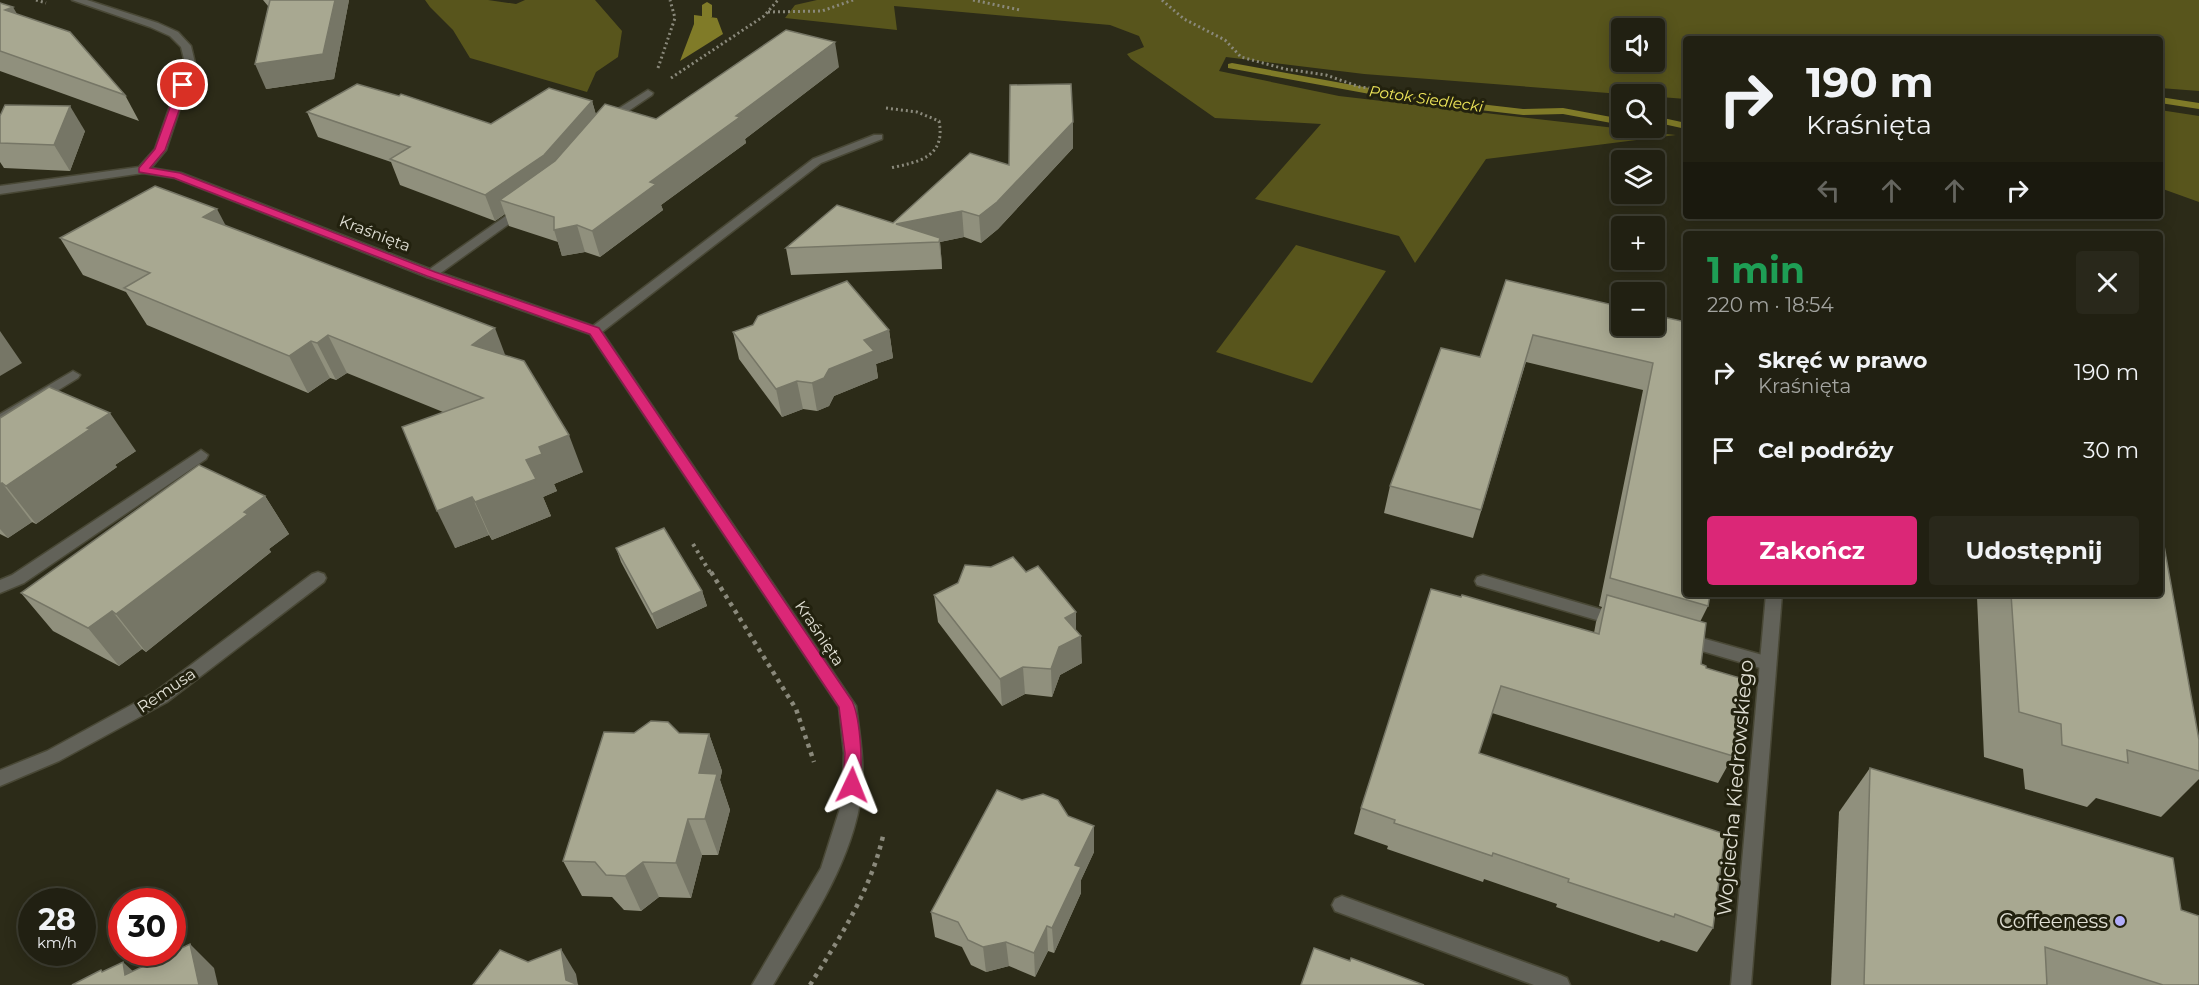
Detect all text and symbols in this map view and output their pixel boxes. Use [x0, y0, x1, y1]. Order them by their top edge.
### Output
map controls [1611, 18, 1665, 336]
button: sound [1611, 18, 1665, 72]
text: 190 m [1806, 56, 1934, 108]
pin [157, 59, 208, 110]
icon: right [1707, 60, 1785, 138]
icon: arrive [166, 68, 199, 101]
water label: Potok Siedlecki [1368, 81, 1485, 116]
button: search [1611, 84, 1665, 138]
text: Kraśnięta [1806, 108, 1932, 141]
button: layers [1611, 150, 1665, 204]
icon: left [1812, 174, 1845, 207]
icon: ahead [1875, 174, 1908, 207]
icon: ahead [1938, 174, 1971, 207]
icon: right [2001, 174, 2034, 207]
street label: Kraśnięta [337, 211, 413, 256]
button: + [1611, 216, 1665, 270]
text: 1 min [1707, 248, 1805, 292]
button: close [2076, 251, 2139, 314]
button: − [1611, 282, 1665, 336]
text: 220 m · 18:54 [1707, 293, 1834, 317]
text: Skręć w prawo [1758, 347, 1927, 374]
icon: right [1707, 356, 1740, 389]
text: 190 m [2074, 359, 2139, 386]
text: Kraśnięta [1758, 374, 1851, 398]
icon: arrive [1707, 434, 1740, 467]
text: Cel podróży [1758, 437, 1894, 464]
text: 30 m [2083, 437, 2139, 464]
button: Zakończ [1707, 516, 1917, 585]
button: Udostępnij [1929, 516, 2139, 585]
street label: Kraśnięta [791, 597, 848, 670]
street label: Wojciecha Kiedrowskiego [1712, 659, 1758, 917]
street label: Remusa [134, 664, 199, 717]
position arrow [820, 753, 884, 817]
speed limit sign: 30 [108, 888, 186, 966]
text: 28 [38, 901, 76, 938]
place label: Coffeeness [1999, 909, 2108, 933]
marker: Coffeeness [2113, 914, 2127, 928]
text: km/h [37, 933, 77, 952]

